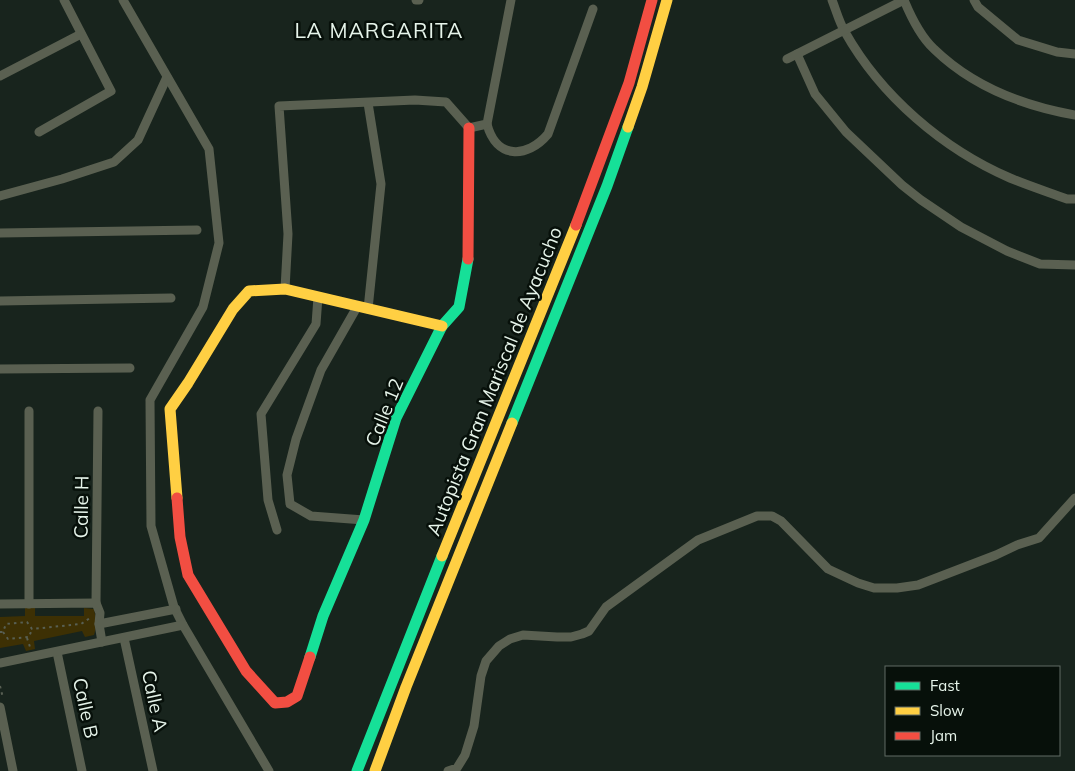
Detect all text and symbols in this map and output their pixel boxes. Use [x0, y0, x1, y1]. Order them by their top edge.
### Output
district label: LA MARGARITA [294, 17, 464, 43]
street label: Autopista Gran Mariscal de Ayacucho [421, 223, 567, 539]
street label: Calle 12 [360, 374, 408, 450]
street label: Calle H [68, 475, 94, 539]
legend [885, 666, 1060, 756]
street label: Calle A [137, 668, 173, 734]
street label: Calle B [68, 676, 104, 740]
text: Fast [930, 676, 960, 695]
text: Slow [930, 701, 964, 720]
text: Jam [930, 726, 957, 745]

